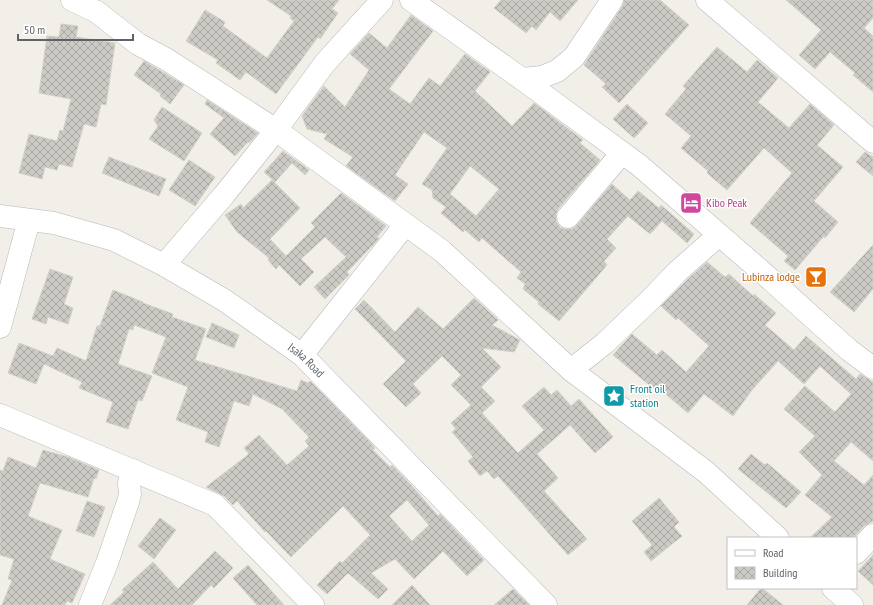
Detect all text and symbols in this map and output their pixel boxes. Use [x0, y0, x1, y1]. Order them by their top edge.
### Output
scale bar [18, 16, 133, 42]
text: 50 m [24, 22, 45, 37]
hotel icon: Kibo Peak [678, 190, 704, 216]
place label: Kibo Peak [706, 195, 747, 210]
bar icon: Lubinza lodge [803, 264, 829, 290]
place label: Lubinza lodge [742, 269, 800, 284]
street label: Isaka Road [285, 339, 328, 380]
place label: Front oil station [630, 381, 665, 410]
place icon: Front oil station [601, 383, 627, 409]
legend [727, 537, 857, 589]
text: Road [763, 545, 783, 560]
text: Building [763, 565, 798, 580]

